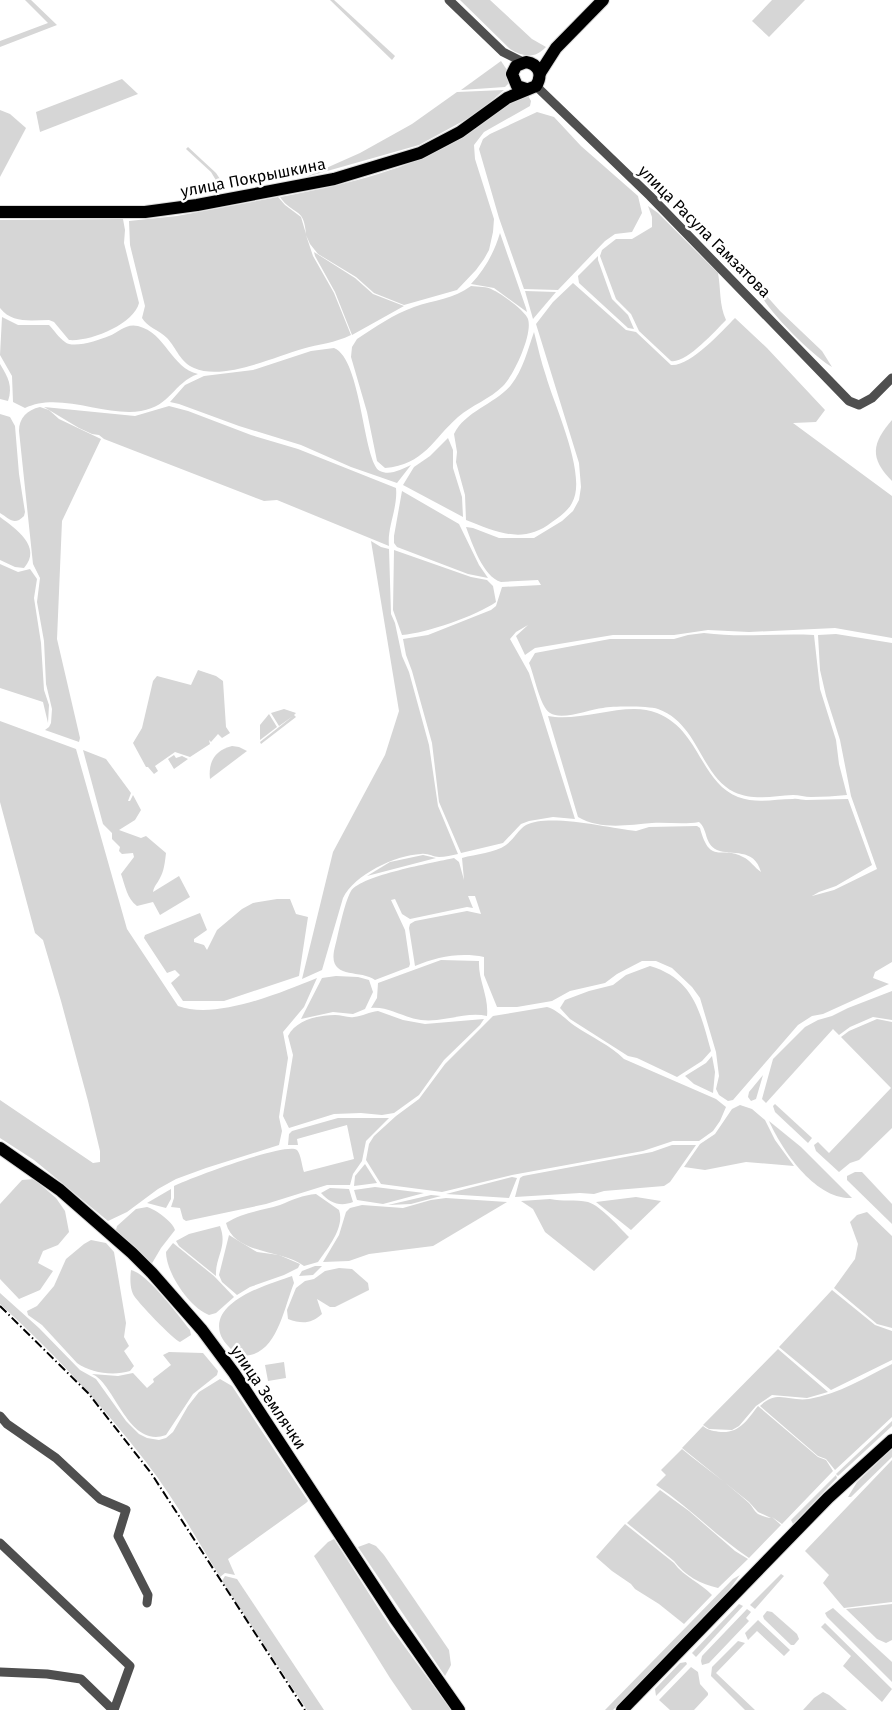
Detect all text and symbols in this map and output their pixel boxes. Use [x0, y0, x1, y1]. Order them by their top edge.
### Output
street label: улица Покрышкина [179, 154, 327, 201]
street label: улица Расула Гамзатова [635, 161, 775, 301]
street label: улица Землячки [227, 1342, 310, 1453]

